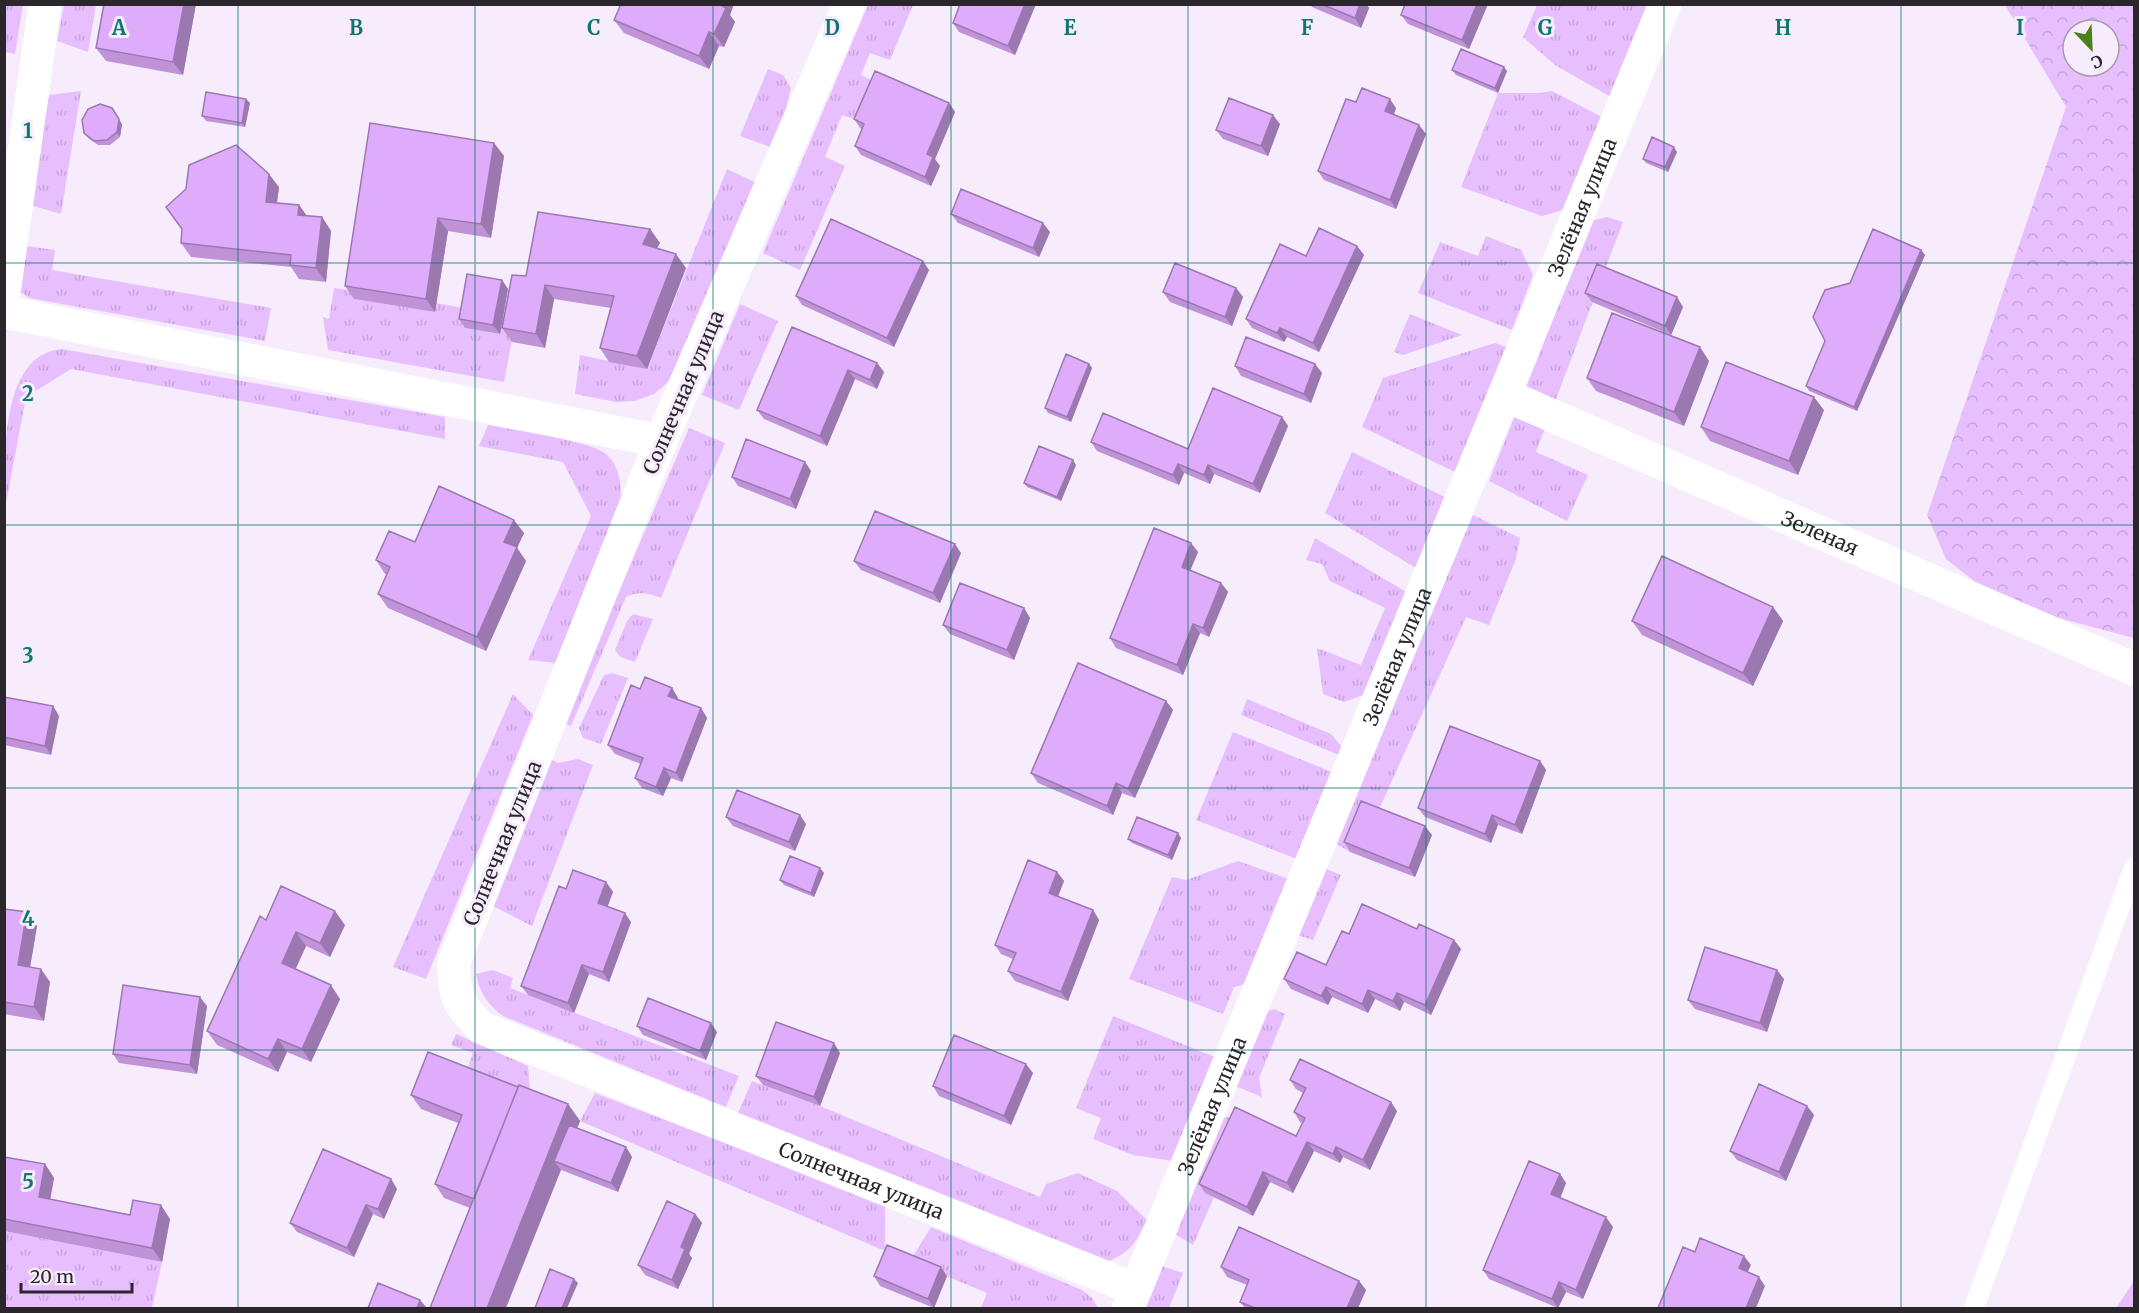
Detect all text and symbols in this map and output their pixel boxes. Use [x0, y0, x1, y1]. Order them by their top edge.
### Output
text: A [111, 15, 127, 40]
text: B [349, 15, 363, 40]
text: C [587, 15, 601, 40]
text: D [824, 15, 840, 40]
text: E [1063, 15, 1077, 40]
text: F [1301, 15, 1314, 40]
text: G [1538, 15, 1553, 40]
text: H [1775, 15, 1791, 40]
text: I [2016, 15, 2024, 40]
north arrow [2061, 18, 2121, 78]
text: С [2088, 51, 2106, 73]
text: 1 [23, 118, 33, 143]
street label: Зелёная улица [1542, 134, 1621, 280]
street label: Солнечная улица [637, 306, 729, 478]
text: 2 [22, 381, 34, 406]
street label: Зеленая [1778, 505, 1863, 560]
street label: Зелёная улица [1357, 583, 1436, 729]
text: 3 [22, 643, 34, 668]
street label: Солнечная улица [458, 757, 547, 929]
text: 4 [22, 906, 35, 931]
street label: Зелёная улица [1172, 1032, 1251, 1178]
street label: Солнечная улица [775, 1135, 948, 1224]
text: 5 [22, 1169, 34, 1194]
scale bar [21, 1256, 132, 1294]
text: 20 m [30, 1265, 74, 1288]

